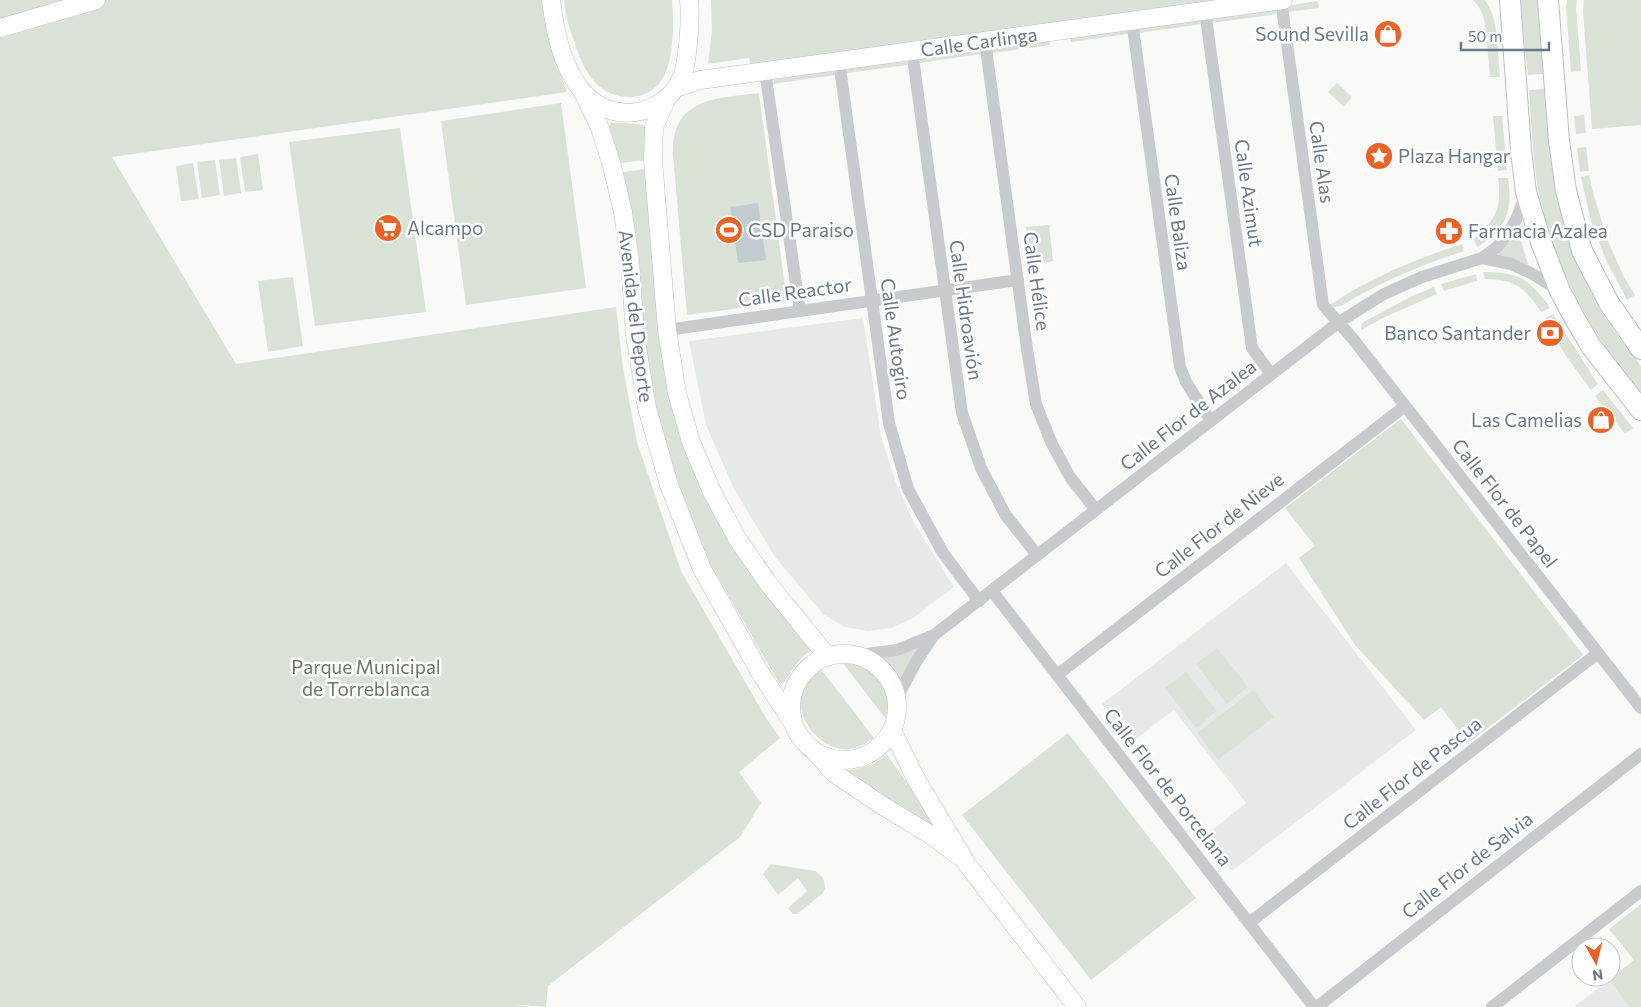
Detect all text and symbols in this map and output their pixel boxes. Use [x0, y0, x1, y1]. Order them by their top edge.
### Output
shop icon: Sound Sevilla [1373, 19, 1403, 49]
scale bar [1461, 20, 1548, 52]
street label: Calle Carlinga [919, 22, 1039, 61]
place label: Sound Sevilla [1255, 22, 1369, 45]
text: 50 m [1468, 27, 1502, 45]
street label: Calle Alas [1305, 119, 1340, 205]
street label: Calle Azimut [1231, 138, 1268, 249]
place icon: Plaza Hangar [1364, 141, 1394, 171]
place label: Plaza Hangar [1398, 144, 1511, 167]
street label: Calle Baliza [1160, 172, 1197, 272]
supermarket icon: Alcampo [373, 213, 403, 243]
sports icon: CSD Paraiso [714, 215, 744, 245]
place label: Alcampo [407, 216, 483, 239]
pharmacy icon: Farmacia Azalea [1434, 216, 1464, 246]
place label: CSD Paraiso [748, 218, 854, 241]
place label: Farmacia Azalea [1468, 219, 1608, 242]
street label: Avenida del Deporte [615, 228, 658, 403]
street label: Calle Hélice [1019, 230, 1056, 332]
street label: Calle Hidroavión [945, 238, 988, 382]
street label: Calle Reactor [737, 272, 854, 311]
street label: Calle Autogiro [877, 277, 916, 401]
bank icon: Banco Santander [1535, 318, 1565, 348]
place label: Banco Santander [1384, 321, 1531, 344]
street label: Calle Flor de Azalea [1115, 354, 1260, 475]
shop icon: Las Camelias [1586, 405, 1616, 435]
place label: Las Camelias [1471, 408, 1582, 431]
street label: Calle Flor de Papel [1448, 434, 1563, 572]
street label: Calle Flor de Nieve [1150, 467, 1288, 582]
park label: Parque Municipal de Torreblanca [291, 655, 441, 700]
street label: Calle Flor de Porcelana [1099, 703, 1237, 870]
street label: Calle Flor de Pascua [1338, 711, 1486, 834]
street label: Calle Flor de Salvia [1397, 806, 1537, 923]
north arrow [1571, 937, 1621, 987]
text: N [1591, 966, 1604, 985]

